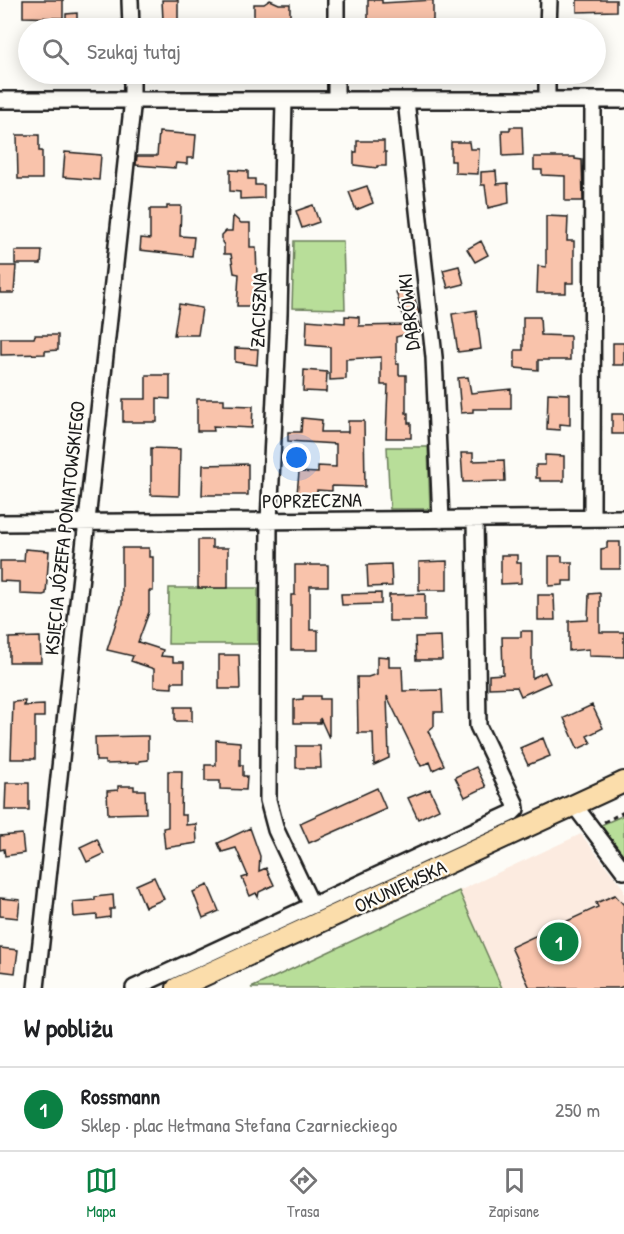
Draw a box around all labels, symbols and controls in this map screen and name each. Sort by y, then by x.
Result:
search box [18,18,606,84]
icon: search [39,35,72,68]
text: Szukaj tutaj [87,36,181,66]
street label: ZACISZNA [243,272,273,348]
street label: DĄBRÓWKI [391,272,425,352]
street label: KSIĘCIA JÓZEFA PONIATOWSKIEGO [37,400,91,656]
your location [282,443,311,472]
street label: POPRZECZNA [262,486,362,514]
street label: OKUNIEWSKA [350,853,451,919]
pin: 1 [540,920,578,964]
text: W pobliżu [24,1010,113,1045]
text: Rossmann [81,1081,160,1111]
text: 1 [40,1096,47,1123]
text: 250 m [555,1096,600,1123]
text: Sklep · plac Hetmana Stefana Czarnieckiego [81,1111,397,1138]
tab: Mapa [85,1164,118,1222]
tab: Trasa [287,1164,320,1222]
tab: Zapisane [489,1164,539,1222]

